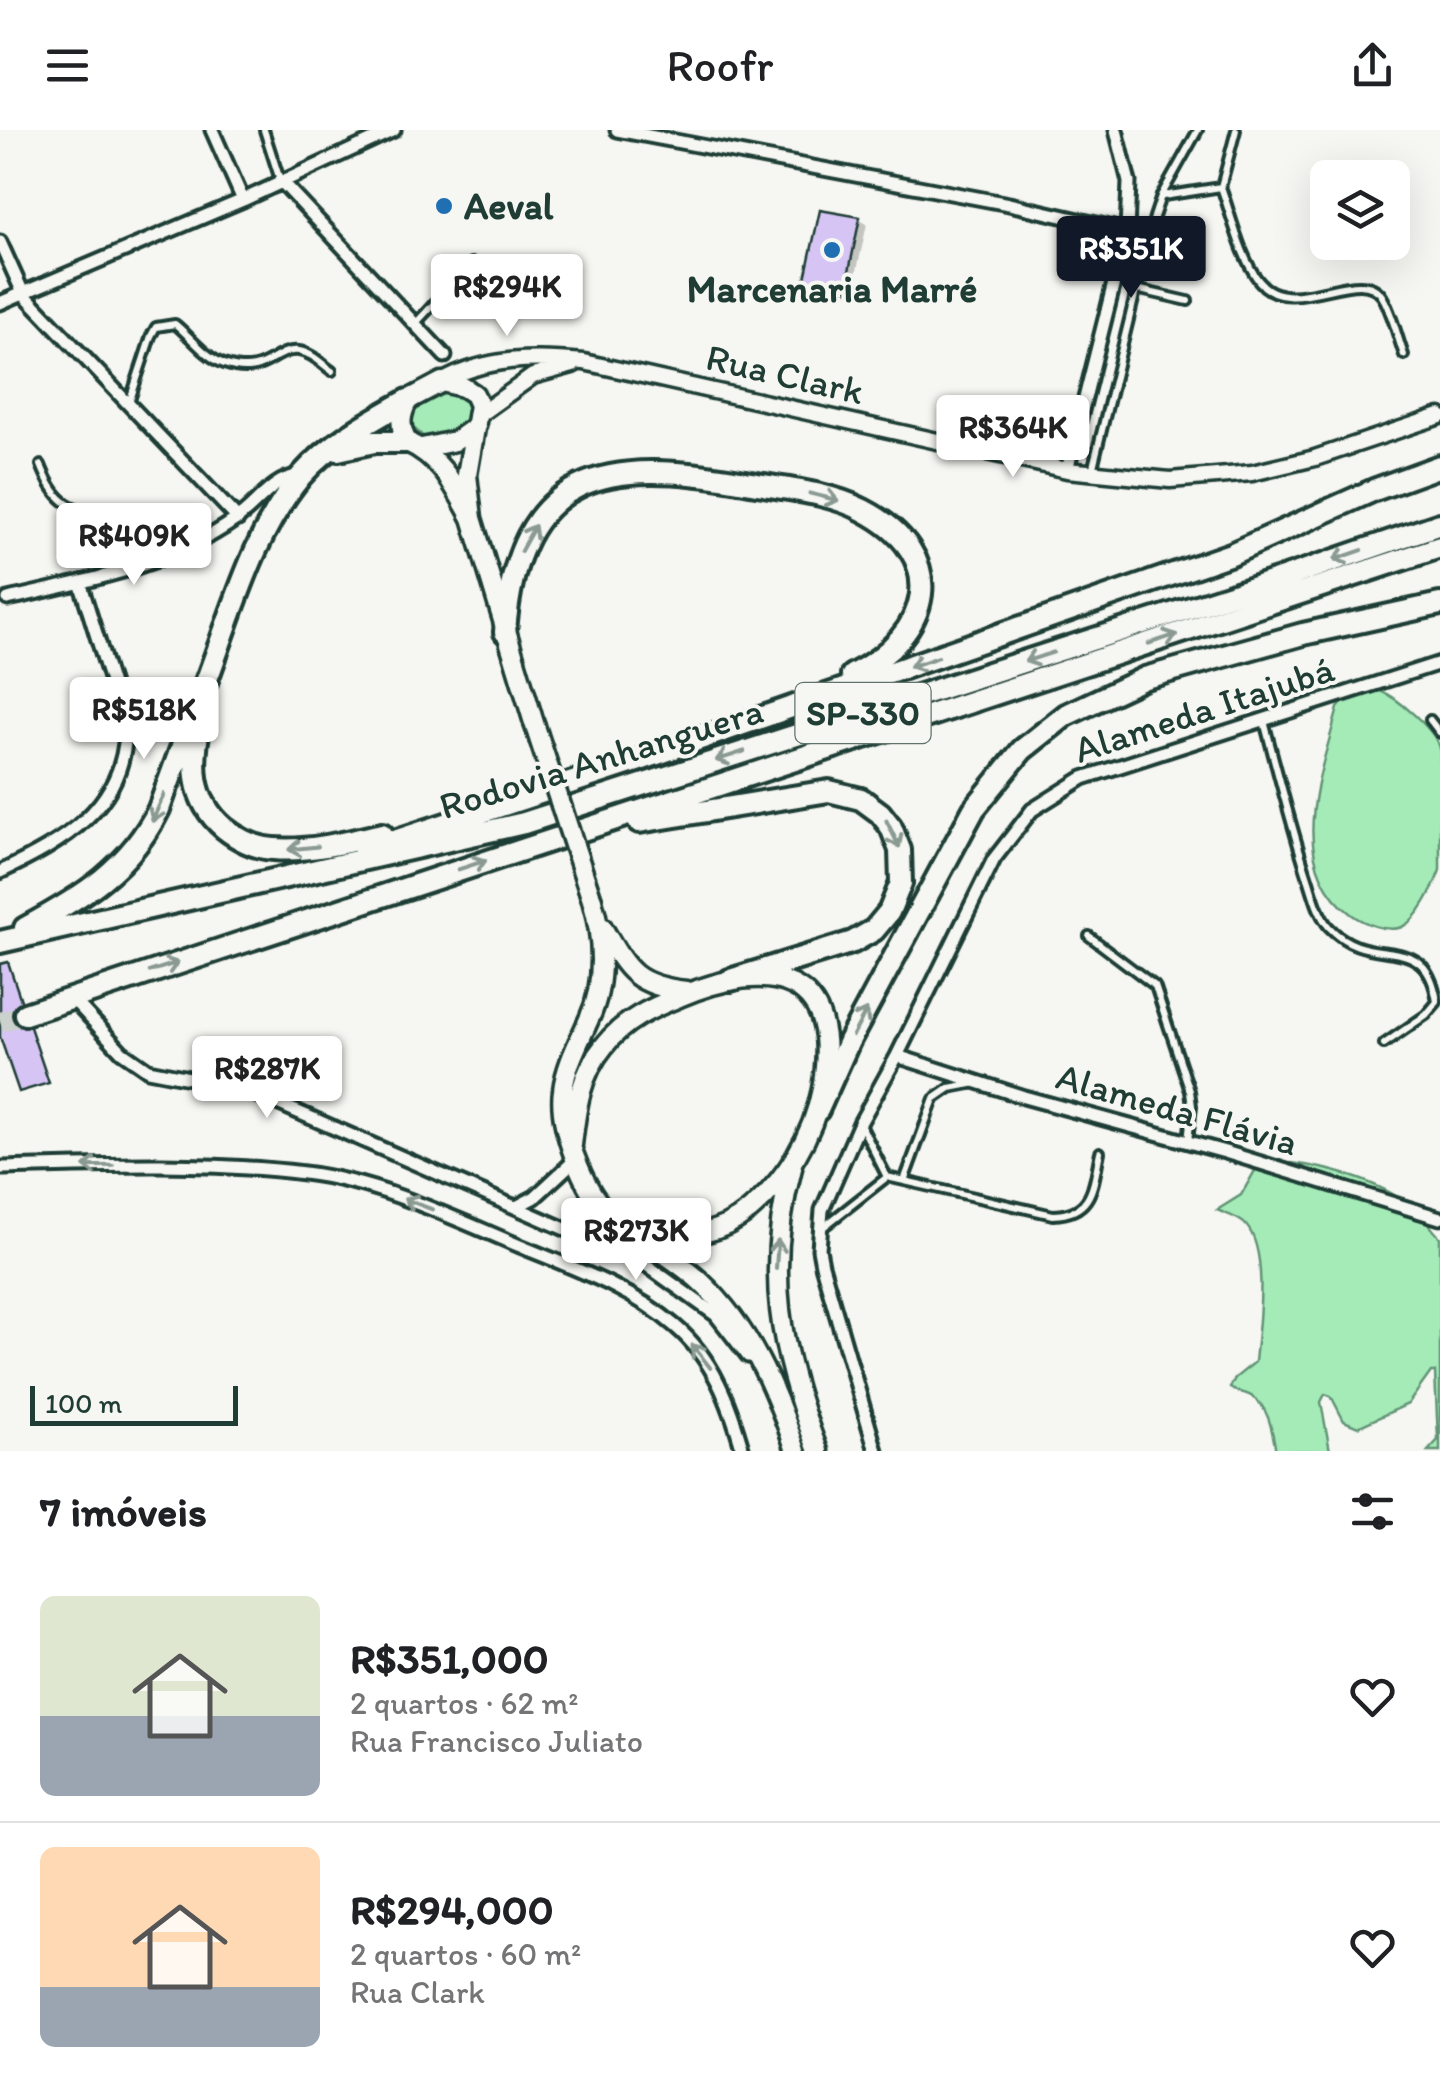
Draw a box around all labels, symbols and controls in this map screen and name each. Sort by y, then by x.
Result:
icon: menu [40,38,95,93]
text: Roofr [667,38,773,92]
icon: share [1345,38,1400,93]
map controls [1310,160,1410,260]
button: layers [1310,160,1410,260]
place label: Aeval [464,183,554,229]
marker: Aeval [433,195,455,217]
pin: R$351K [1050,216,1212,301]
text: R$351K [1079,229,1183,267]
marker: Marcenaria Marré [821,239,843,261]
pin: R$294K [426,254,588,339]
place label: Marcenaria Marré [687,266,977,312]
text: R$294K [453,267,561,305]
street label: Rua Clark [702,334,869,414]
pin: R$364K [932,395,1094,480]
text: R$364K [958,408,1068,446]
one-way arrow [808,489,839,508]
pin: R$409K [53,503,215,588]
text: R$409K [78,516,190,554]
one-way arrow [518,524,538,554]
one-way arrow [1332,548,1364,566]
one-way arrow [1147,628,1178,646]
street label: Alameda Itajubá [1068,645,1340,773]
one-way arrow [1024,649,1055,667]
one-way arrow [908,654,940,672]
pin: R$518K [63,677,225,762]
road number: SP-330 [796,683,930,743]
street label: Rodovia Anhanguera [434,687,768,829]
text: R$518K [92,690,196,728]
one-way arrow [714,748,746,766]
one-way arrow [148,792,166,823]
one-way arrow [884,819,903,849]
one-way arrow [287,839,319,858]
one-way arrow [456,854,488,872]
one-way arrow [148,957,179,975]
one-way arrow [851,1007,870,1037]
pin: R$287K [186,1036,348,1121]
text: R$287K [214,1049,320,1087]
street label: Alameda Flávia [1051,1053,1303,1165]
one-way arrow [82,1156,114,1176]
one-way arrow [403,1194,434,1212]
pin: R$273K [555,1198,717,1283]
text: R$273K [583,1211,689,1249]
one-way arrow [768,1239,787,1271]
one-way arrow [691,1343,712,1370]
scale bar [30,1381,238,1426]
text: 100 m [45,1386,122,1420]
icon: filters [1345,1484,1400,1539]
text: 7 imóveis [40,1486,207,1537]
text: R$351,000 [350,1633,549,1684]
icon: home [120,1636,240,1756]
icon: heart [1345,1669,1400,1724]
text: 2 quartos · 62 m² [350,1684,578,1722]
text: Rua Francisco Juliato [350,1722,643,1760]
text: R$294,000 [350,1884,554,1935]
icon: home [120,1887,240,2007]
icon: heart [1345,1920,1400,1975]
text: 2 quartos · 60 m² [350,1935,581,1973]
text: Rua Clark [350,1973,485,2011]

